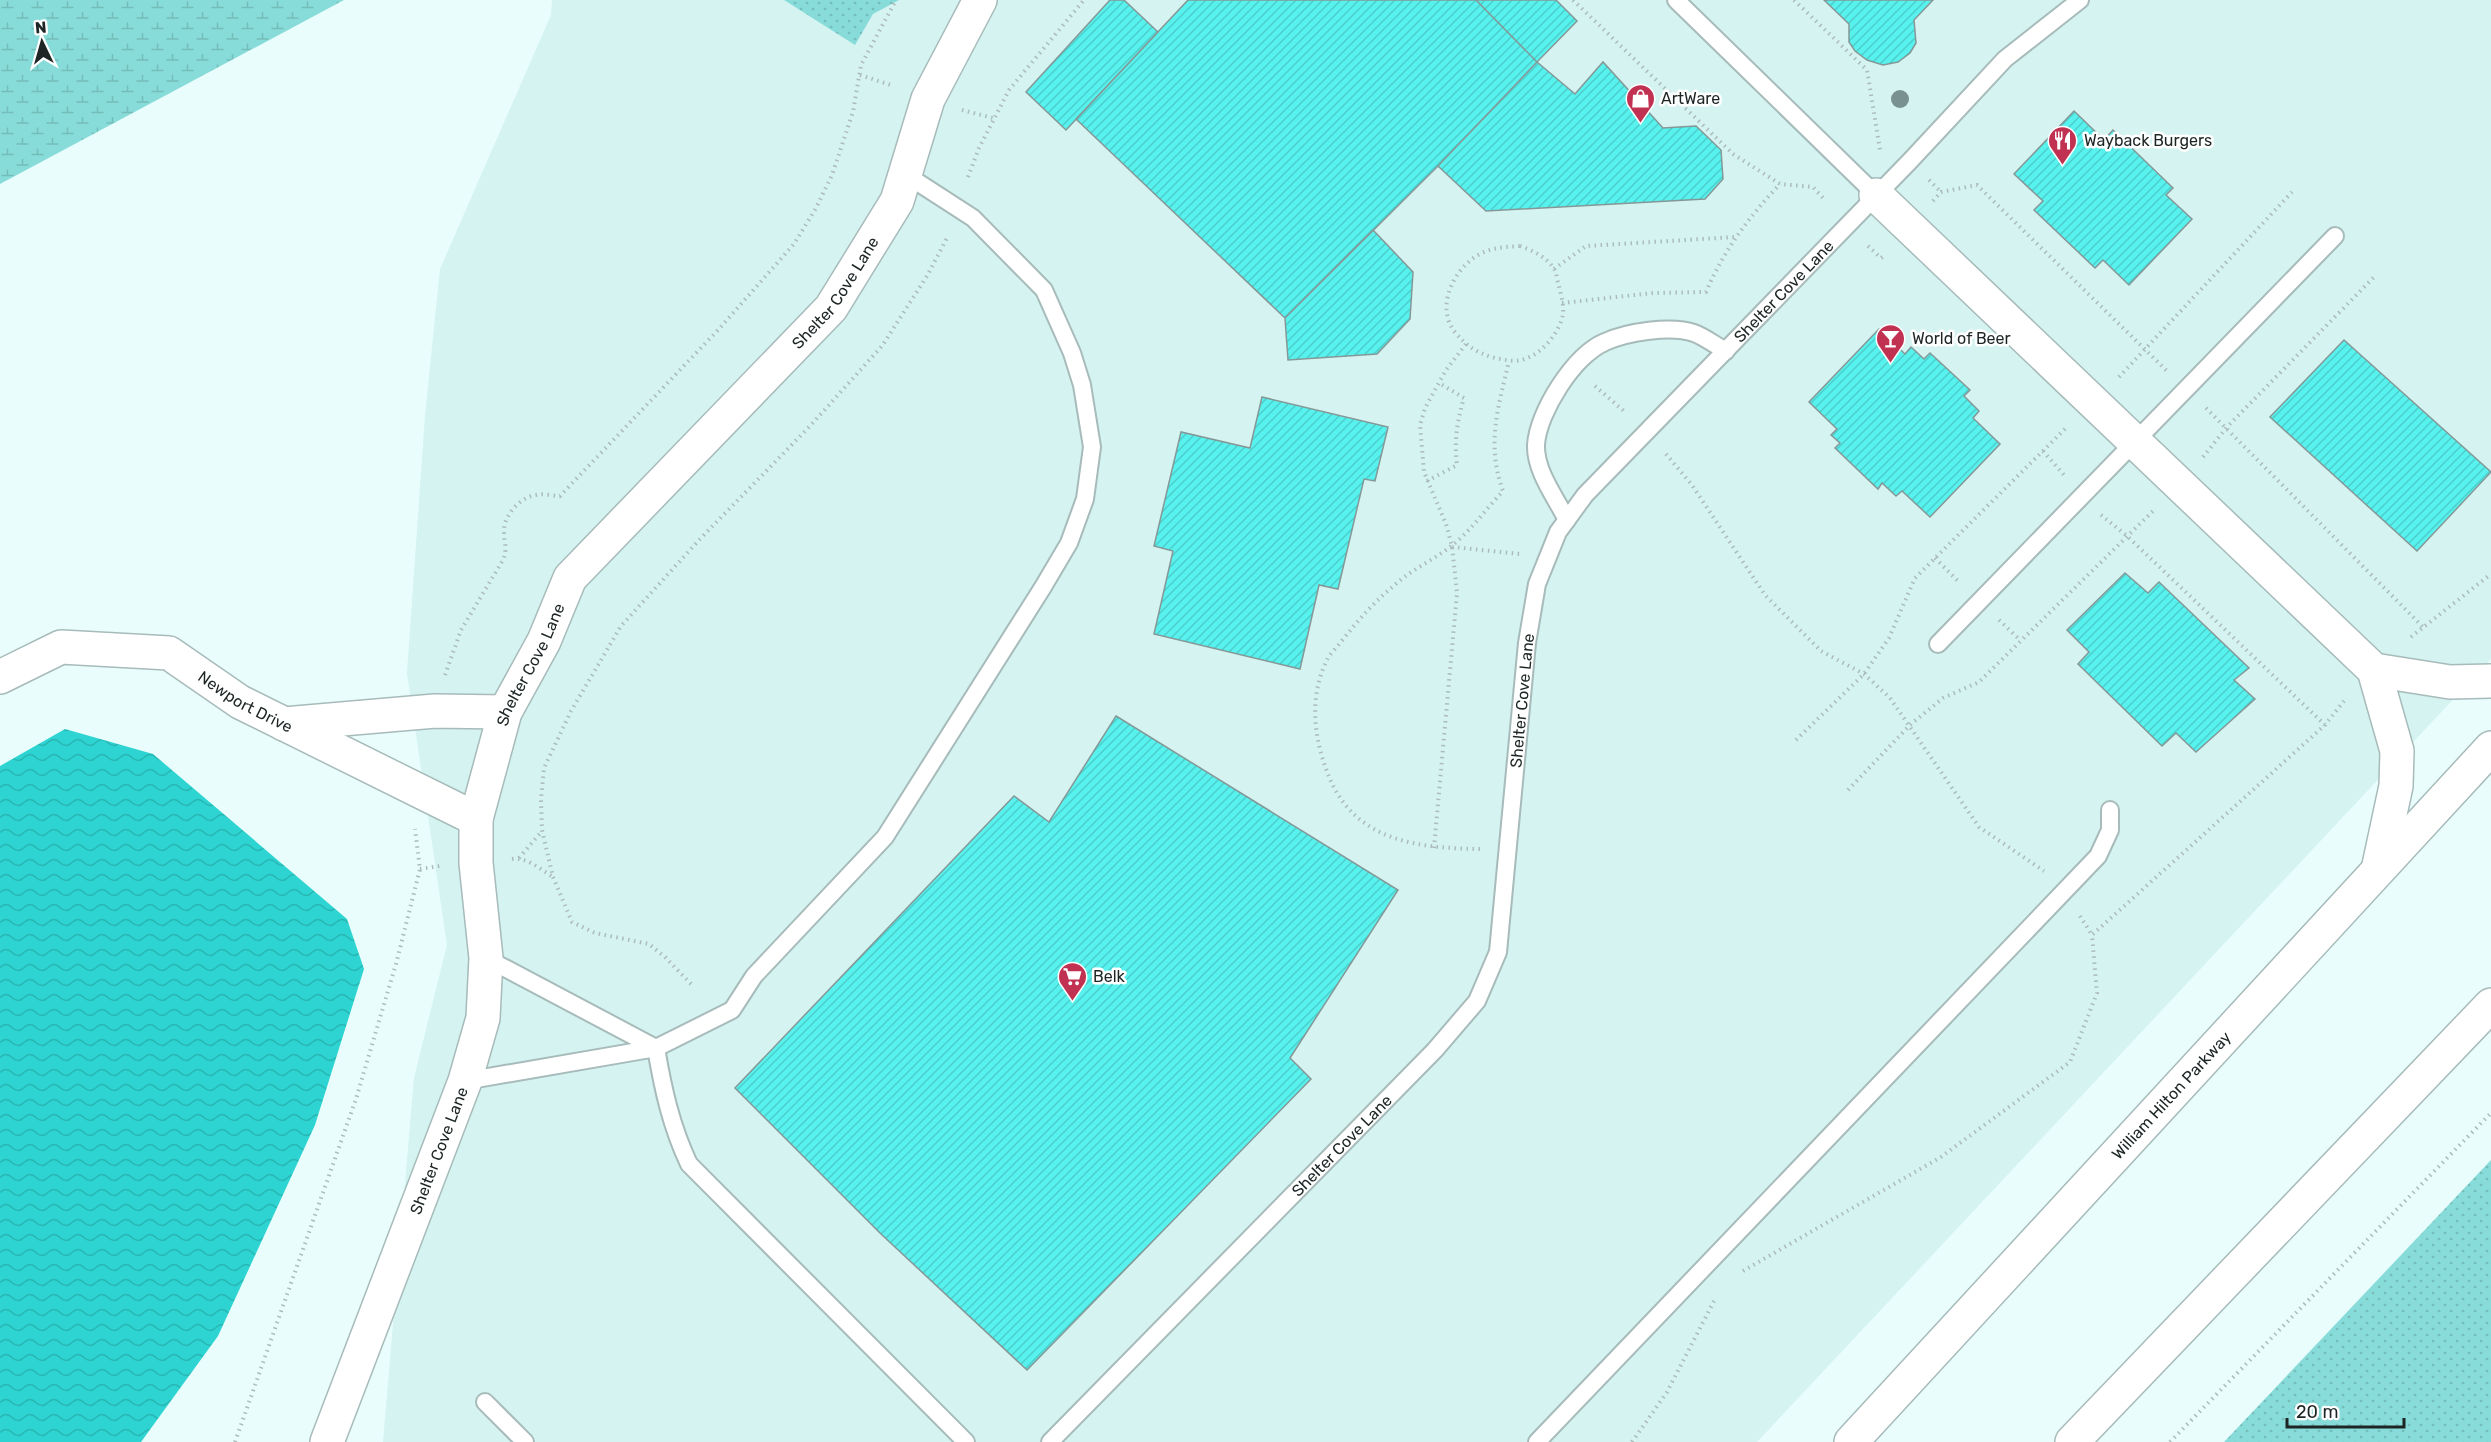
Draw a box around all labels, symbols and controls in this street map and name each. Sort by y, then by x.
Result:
north arrow [12,12,72,72]
text: N [34,18,47,38]
shop icon: ArtWare [1624,82,1656,124]
place label: ArtWare [1661,89,1720,108]
restaurant icon: Wayback Burgers [2047,124,2079,166]
place label: Wayback Burgers [2084,131,2212,150]
street label: Shelter Cove Lane [788,233,883,353]
street label: Shelter Cove Lane [1730,236,1838,346]
bar icon: World of Beer [1875,322,1907,364]
place label: World of Beer [1912,329,2011,348]
street label: Shelter Cove Lane [493,601,569,728]
street label: Shelter Cove Lane [1506,632,1539,769]
street label: Newport Drive [194,667,296,737]
supermarket icon: Belk [1056,960,1088,1002]
place label: Belk [1093,967,1126,986]
street label: William Hilton Parkway [2108,1027,2235,1163]
street label: Shelter Cove Lane [406,1084,472,1217]
street label: Shelter Cove Lane [1288,1091,1396,1200]
scale bar [2287,1391,2404,1429]
text: 20 m [2296,1401,2338,1423]

